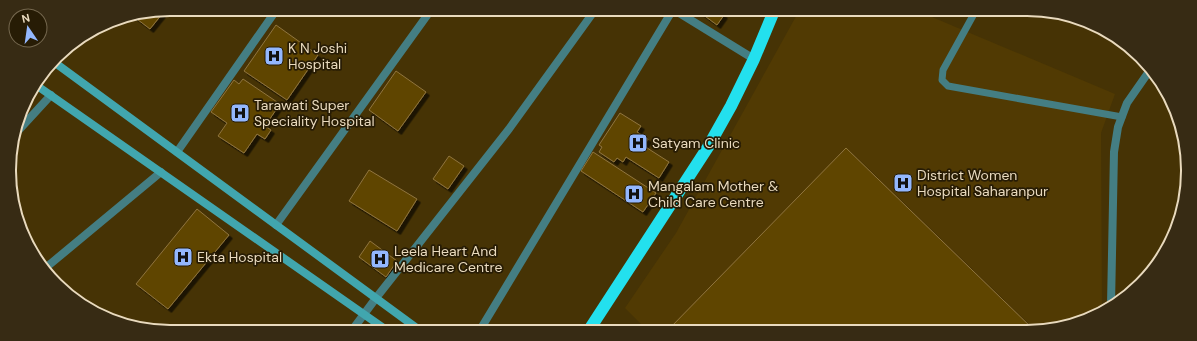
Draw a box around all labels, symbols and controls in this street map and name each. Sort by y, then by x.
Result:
north arrow [8,8,48,48]
text: N [20,11,31,26]
place label: K N Joshi Hospital [288,39,347,73]
hospital icon: K N Joshi Hospital [263,45,285,67]
place label: Tarawati Super Speciality Hospital [254,96,375,130]
hospital icon: Tarawati Super Speciality Hospital [229,102,251,124]
hospital icon: Satyam Clinic [627,132,649,154]
place label: Satyam Clinic [652,134,740,152]
place label: District Women Hospital Saharanpur [917,166,1048,200]
hospital icon: District Women Hospital Saharanpur [892,172,914,194]
place label: Mangalam Mother & Child Care Centre [648,177,778,211]
hospital icon: Mangalam Mother & Child Care Centre [623,183,645,205]
place label: Leela Heart And Medicare Centre [394,242,503,276]
hospital icon: Ekta Hospital [172,246,194,268]
place label: Ekta Hospital [197,248,282,266]
hospital icon: Leela Heart And Medicare Centre [369,248,391,270]

